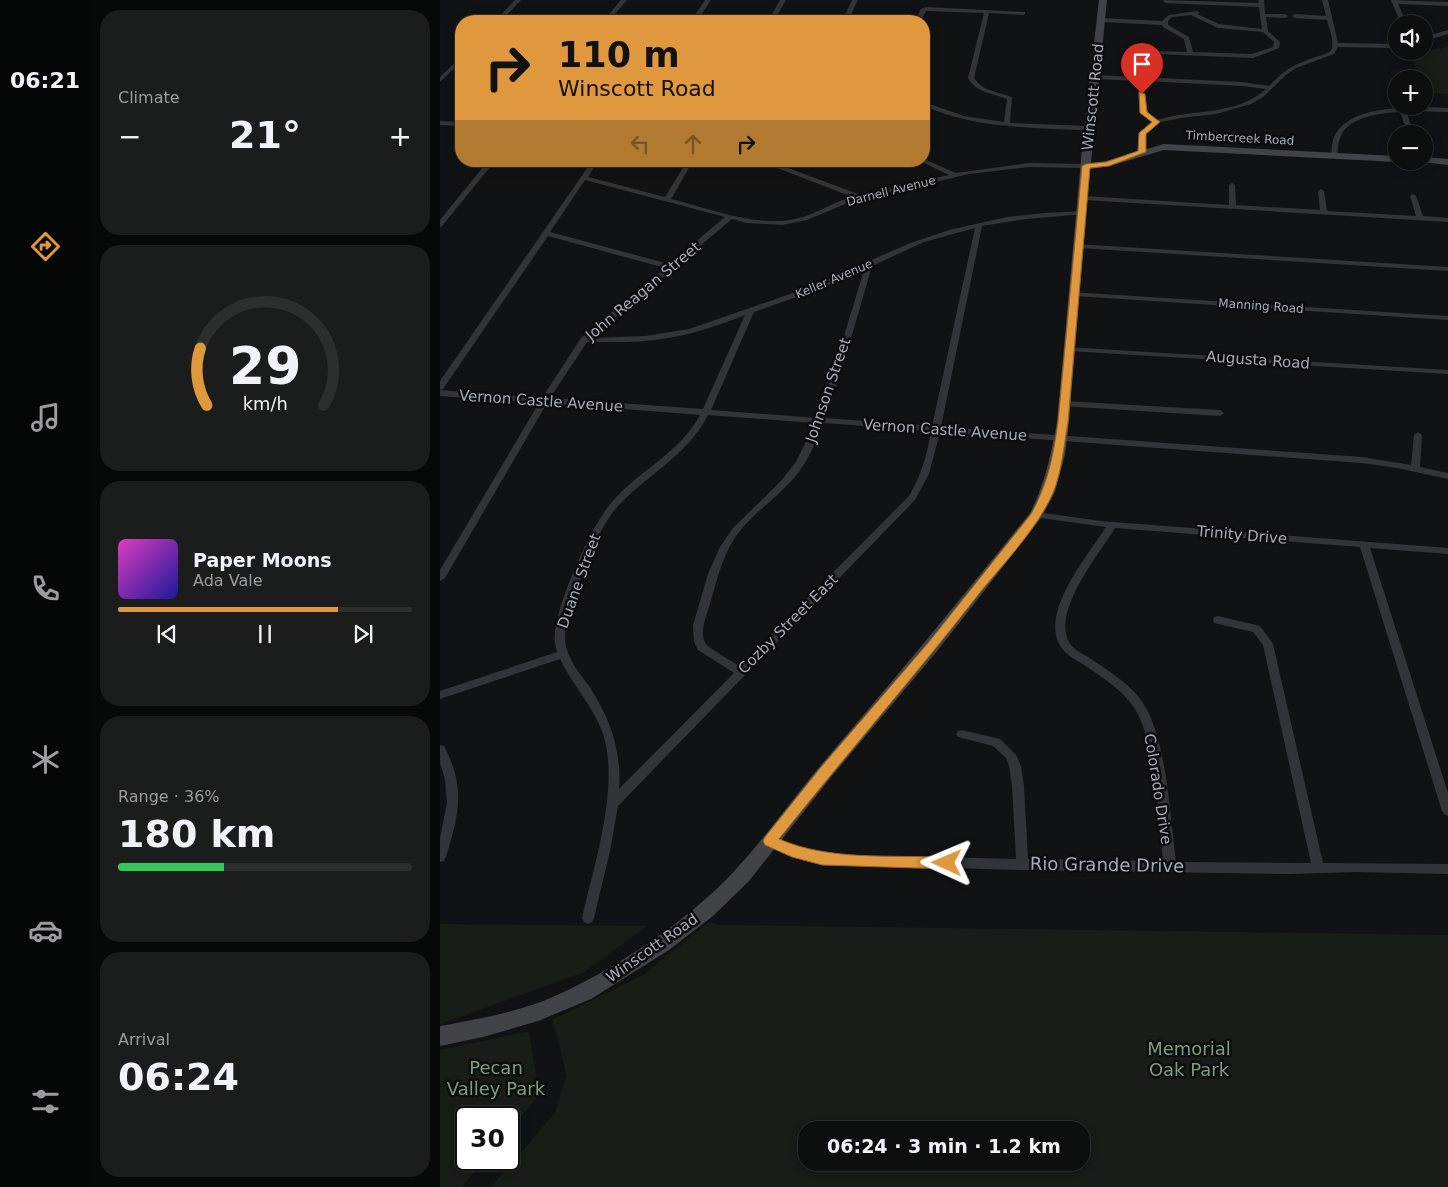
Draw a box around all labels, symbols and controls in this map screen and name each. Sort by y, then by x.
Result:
map controls [1388,15,1433,170]
button: sound [1388,15,1433,60]
icon: right [475,35,540,100]
text: 110 m [558,35,680,75]
street label: Winscott Road [1078,43,1108,151]
pin [1121,43,1163,94]
icon: arrive [1128,50,1156,78]
text: 06:21 [10,68,80,93]
button: + [1388,70,1433,115]
text: Winscott Road [558,76,716,101]
text: Climate [118,88,180,107]
text: 21° [229,113,301,157]
text: − [118,120,141,153]
text: + [389,120,412,153]
button: − [1388,125,1433,170]
street label: Timbercreek Road [1184,128,1295,148]
icon: left [626,130,654,158]
icon: ahead [679,130,707,158]
icon: right [732,130,760,158]
street label: Darnell Avenue [845,173,937,209]
icon: directions [28,229,63,264]
street label: John Reagan Street [581,238,704,345]
street label: Keller Avenue [794,257,874,301]
street label: Manning Road [1218,296,1304,316]
street label: Johnson Street [801,335,854,446]
text: 29 [229,336,301,396]
street label: Augusta Road [1205,347,1311,373]
street label: Vernon Castle Avenue [458,386,624,416]
text: km/h [242,393,288,414]
icon: music [28,400,63,435]
street label: Vernon Castle Avenue [862,415,1028,445]
street label: Trinity Drive [1195,522,1288,548]
street label: Duane Street [554,531,604,631]
text: Paper Moons [193,549,332,571]
street label: Cozby Street East [734,570,842,678]
icon: phone [28,571,63,606]
text: Ada Vale [193,571,263,590]
icon: previous [153,620,181,648]
icon: pause [251,620,279,648]
icon: next [349,620,377,648]
street label: Colorado Drive [1140,732,1176,846]
icon: climate [28,742,63,777]
text: Range · 36% [118,787,220,806]
text: 180 km [118,812,275,856]
position arrow [920,836,972,888]
street label: Rio Grande Drive [1030,853,1184,876]
street label: Winscott Road [603,910,701,986]
icon: car [28,913,63,948]
text: Arrival [118,1030,170,1049]
park label: Memorial Oak Park [1147,1038,1231,1080]
text: 06:24 [118,1055,239,1099]
park label: Pecan Valley Park [447,1057,546,1099]
icon: filters [28,1084,63,1119]
speed limit sign: 30 [455,1106,520,1171]
text: 06:24 · 3 min · 1.2 km [827,1135,1061,1157]

